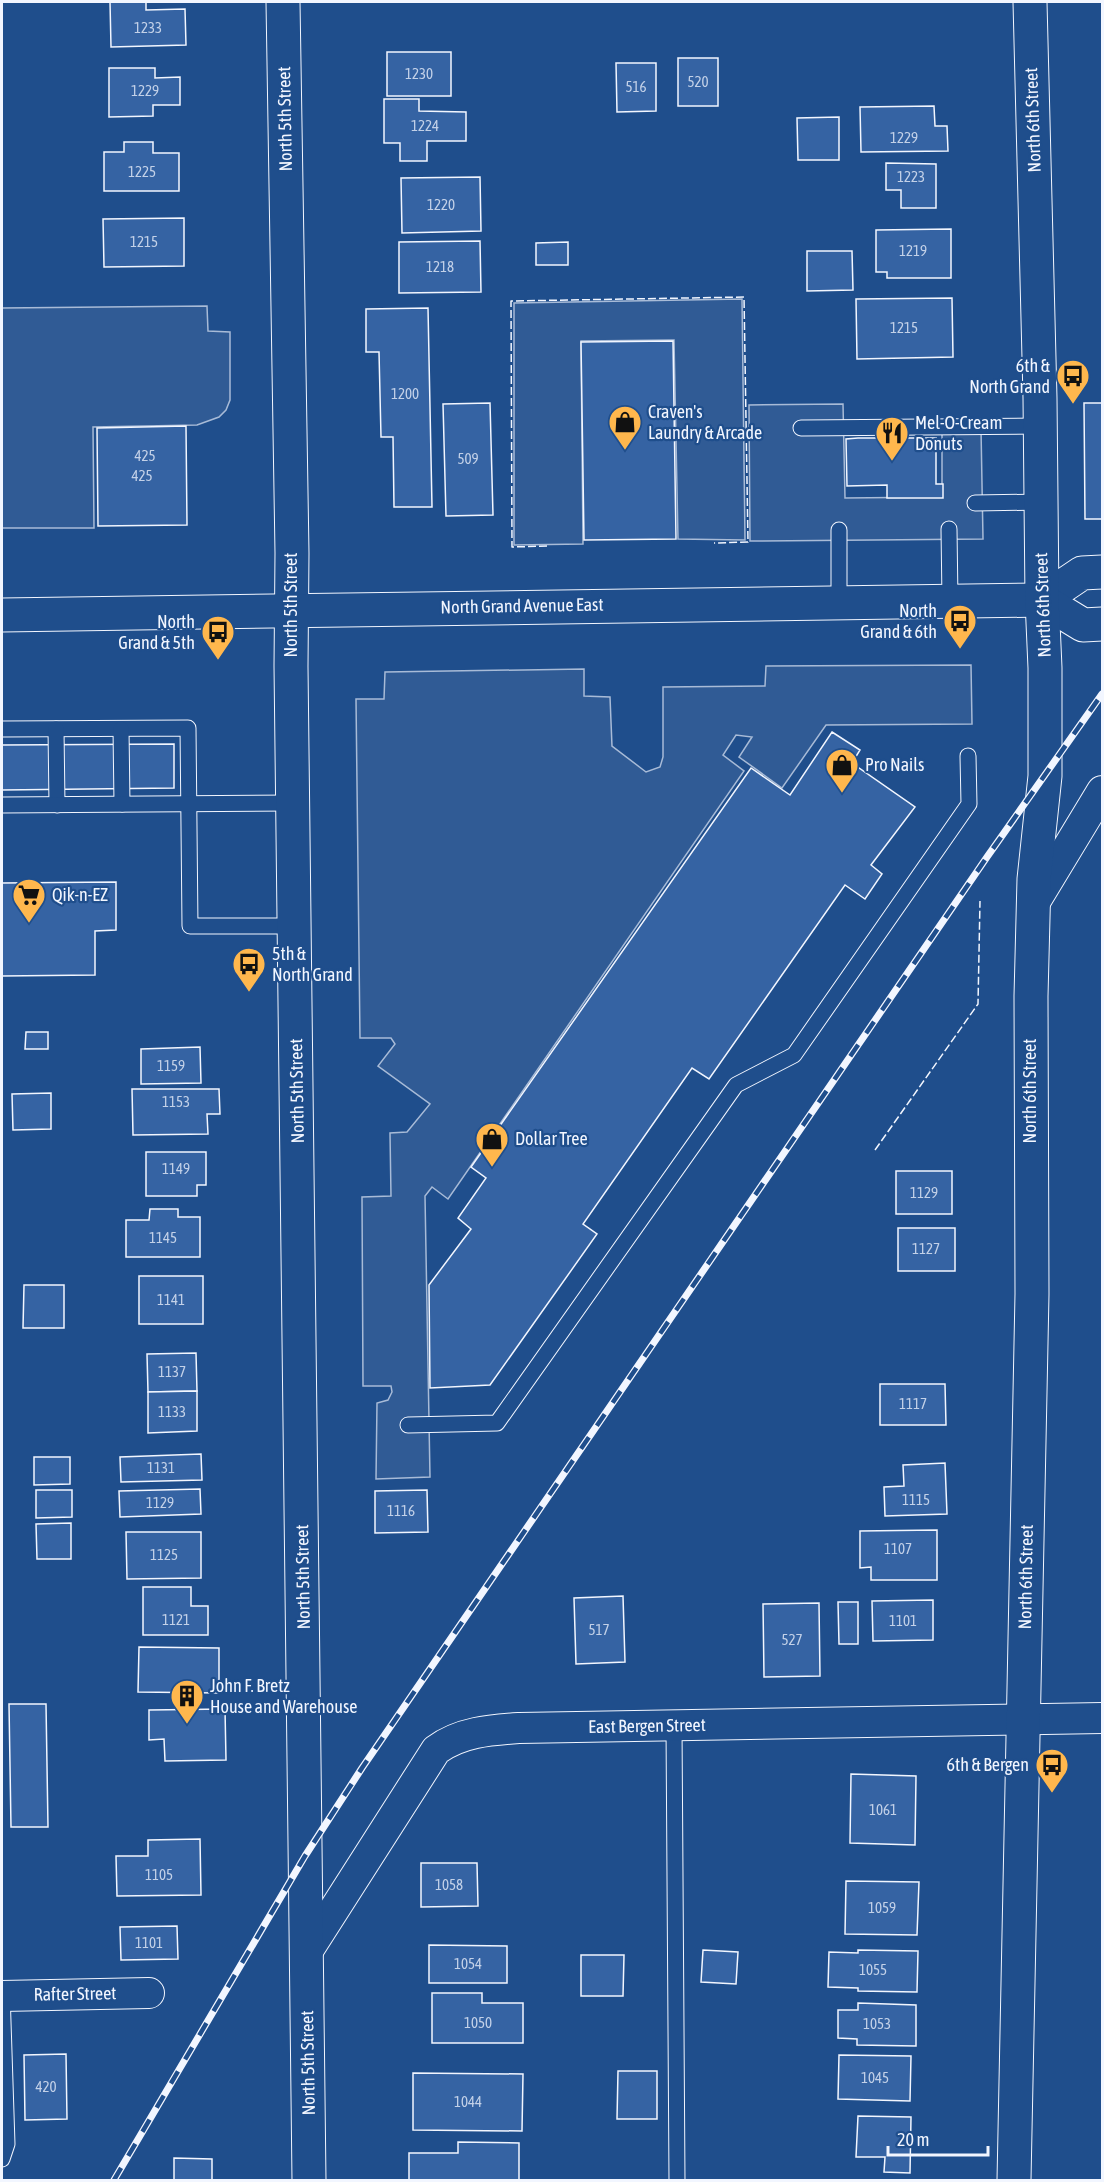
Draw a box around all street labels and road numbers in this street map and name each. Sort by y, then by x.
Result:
street label: North 5th Street [273,66,296,172]
street label: North 6th Street [1020,67,1045,173]
street label: North 6th Street [1030,552,1055,658]
street label: North 5th Street [280,553,301,657]
street label: North Grand Avenue East [440,594,604,617]
street label: North 5th Street [285,1038,308,1144]
street label: North 6th Street [1019,1039,1040,1143]
street label: North 5th Street [291,1524,314,1630]
street label: North 6th Street [1014,1524,1037,1630]
street label: East Bergen Street [588,1714,706,1737]
street label: Rafter Street [33,1982,117,2005]
street label: North 5th Street [296,2010,319,2116]

